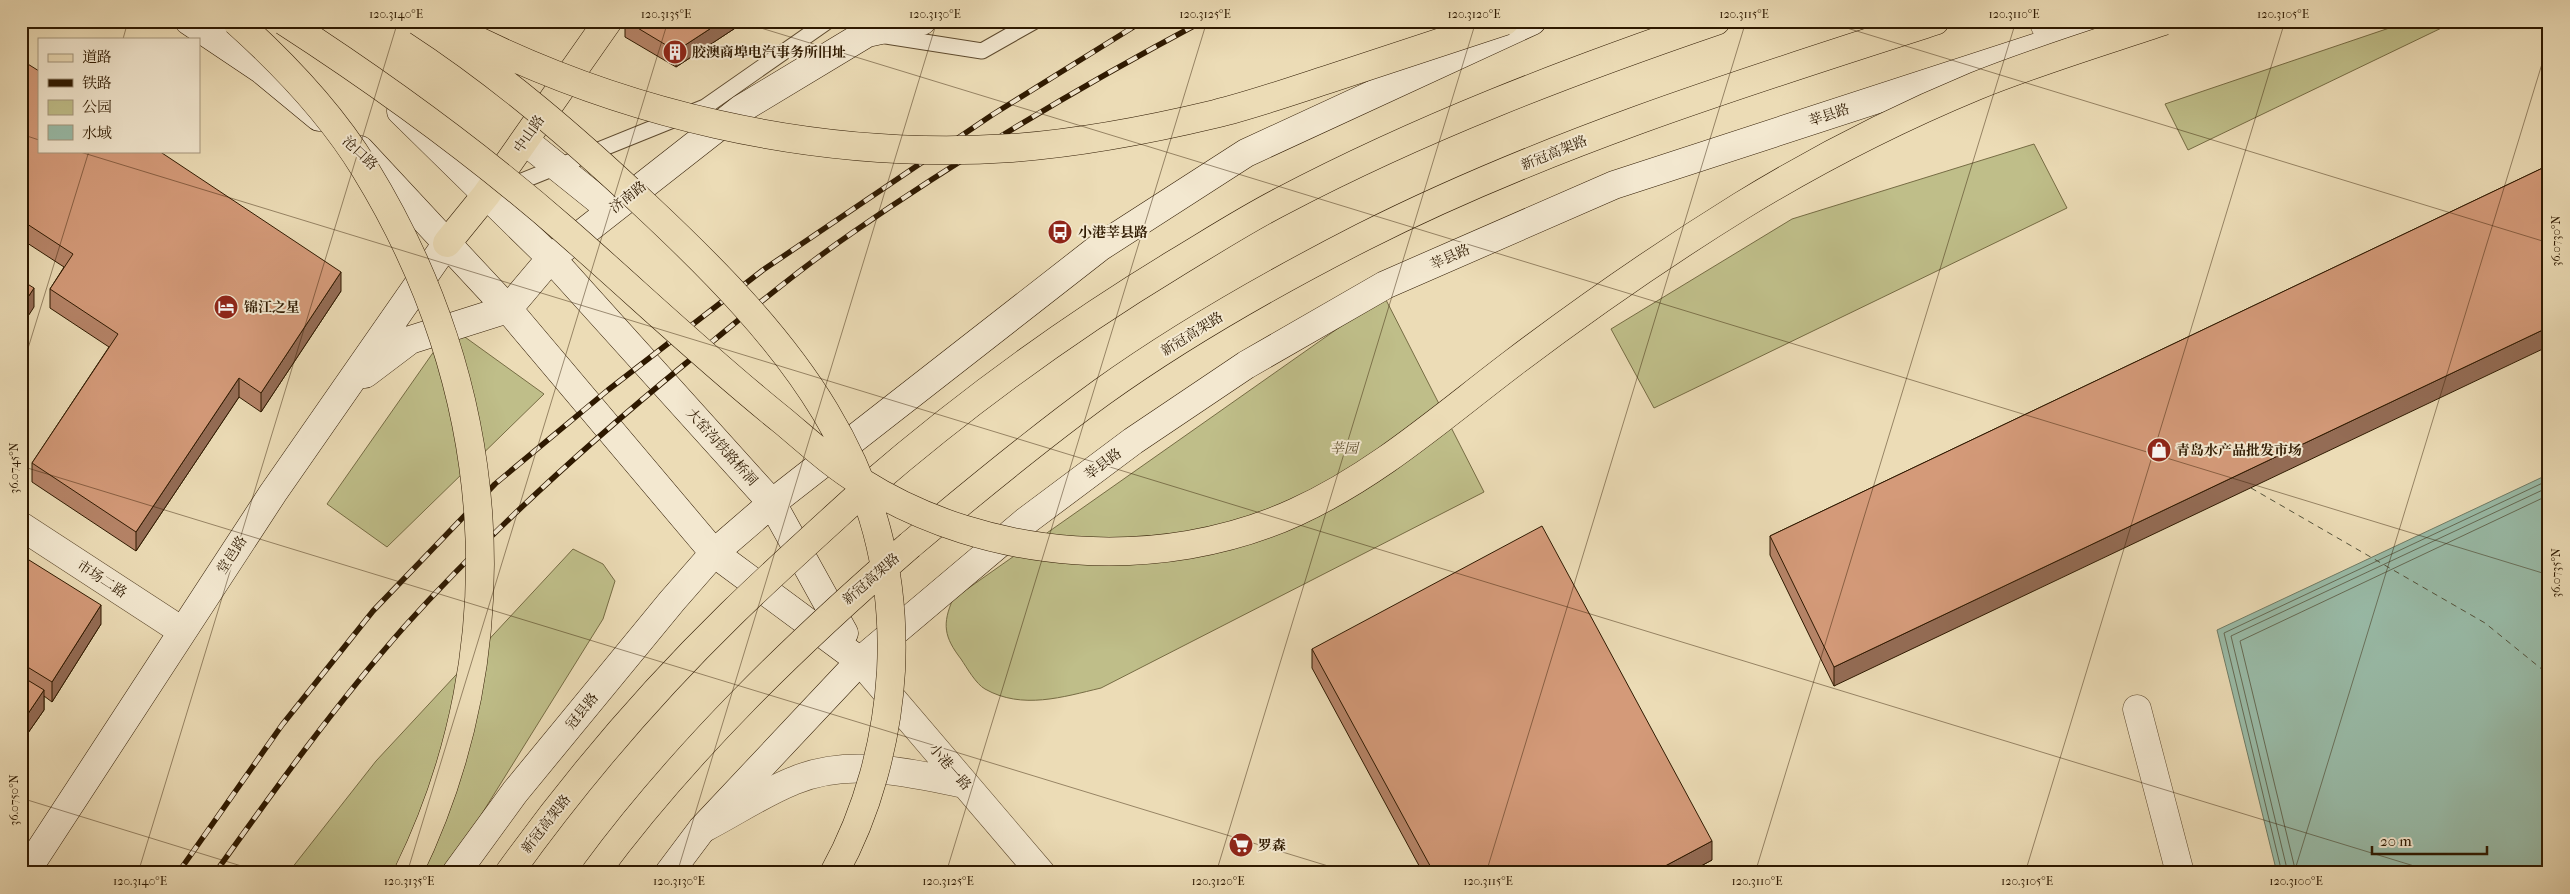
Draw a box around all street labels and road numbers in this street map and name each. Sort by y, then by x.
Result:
street label: 莘县路 [1806,100,1852,130]
street label: 中山路 [510,112,548,156]
street label: 沧口路 [339,132,381,174]
street label: 新冠高架路 [1518,132,1590,174]
street label: 济南路 [606,177,650,217]
street label: 莘县路 [1427,241,1473,273]
street label: 新冠高架路 [1158,308,1226,360]
street label: 大窑沟铁路桥洞 [683,405,761,489]
street label: 莘县路 [1081,445,1125,483]
street label: 堂邑路 [213,533,251,577]
street label: 新冠高架路 [839,550,903,608]
street label: 市场二路 [74,557,130,601]
street label: 冠县路 [562,689,602,733]
street label: 小港一路 [925,740,975,794]
street label: 新冠高架路 [518,791,574,857]

